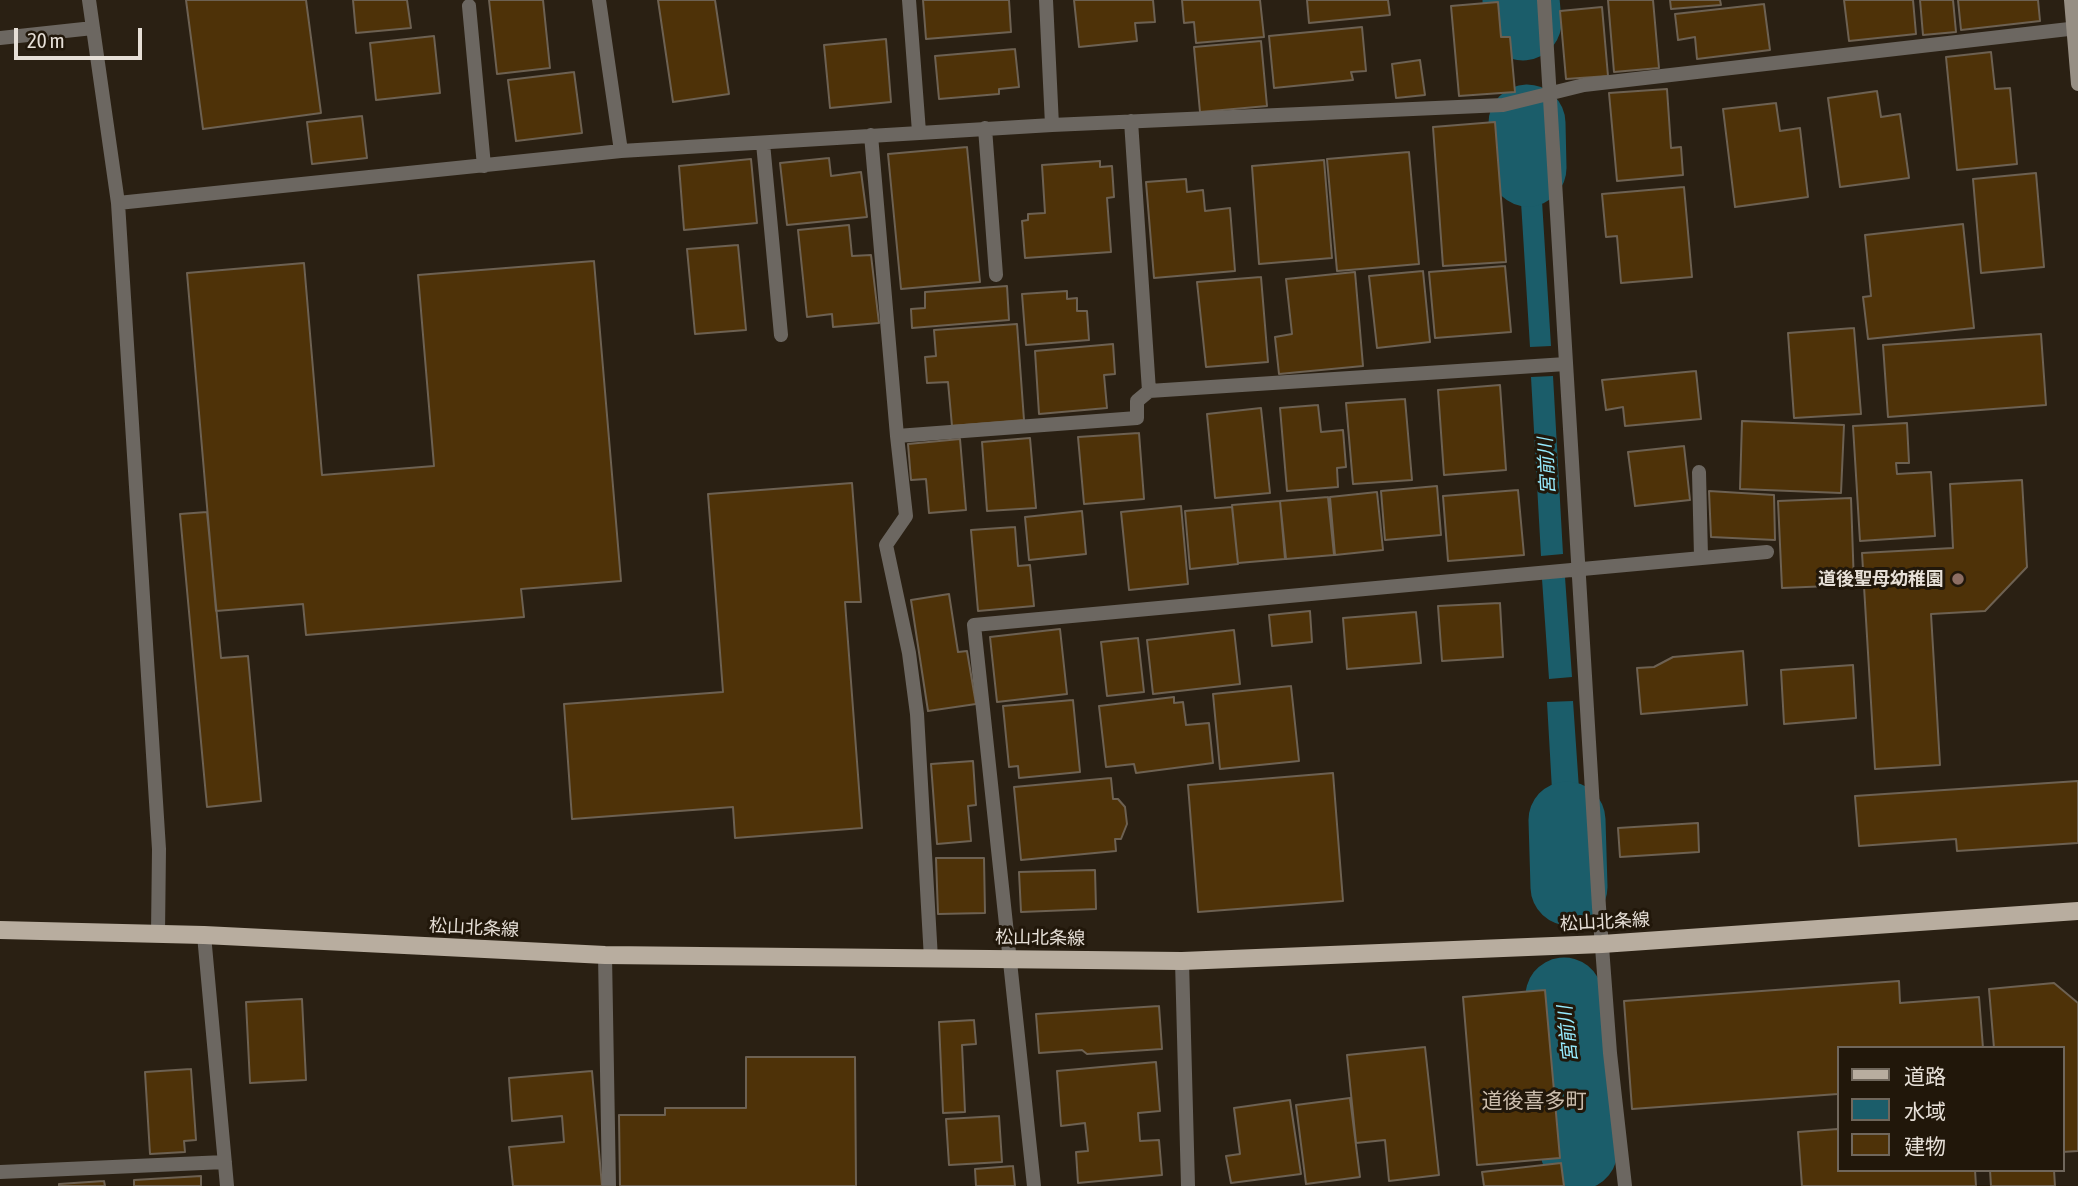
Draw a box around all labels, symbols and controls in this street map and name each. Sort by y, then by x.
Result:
scale bar [18,14,145,58]
text: 20 m [27,28,65,52]
water label: 宮前川 [1534,437,1560,495]
place label: 道後聖母幼稚園 [1818,568,1944,590]
marker: 道後聖母幼稚園 [1950,571,1966,587]
street label: 松山北条線 [1559,909,1651,935]
street label: 松山北条線 [428,915,520,941]
street label: 松山北条線 [995,926,1085,950]
water label: 宮前川 [1554,1004,1582,1064]
legend [1836,1046,2064,1172]
text: 道路 [1904,1064,1946,1088]
district label: 道後喜多町 [1482,1088,1586,1114]
text: 水域 [1904,1099,1946,1123]
text: 建物 [1904,1134,1946,1158]

